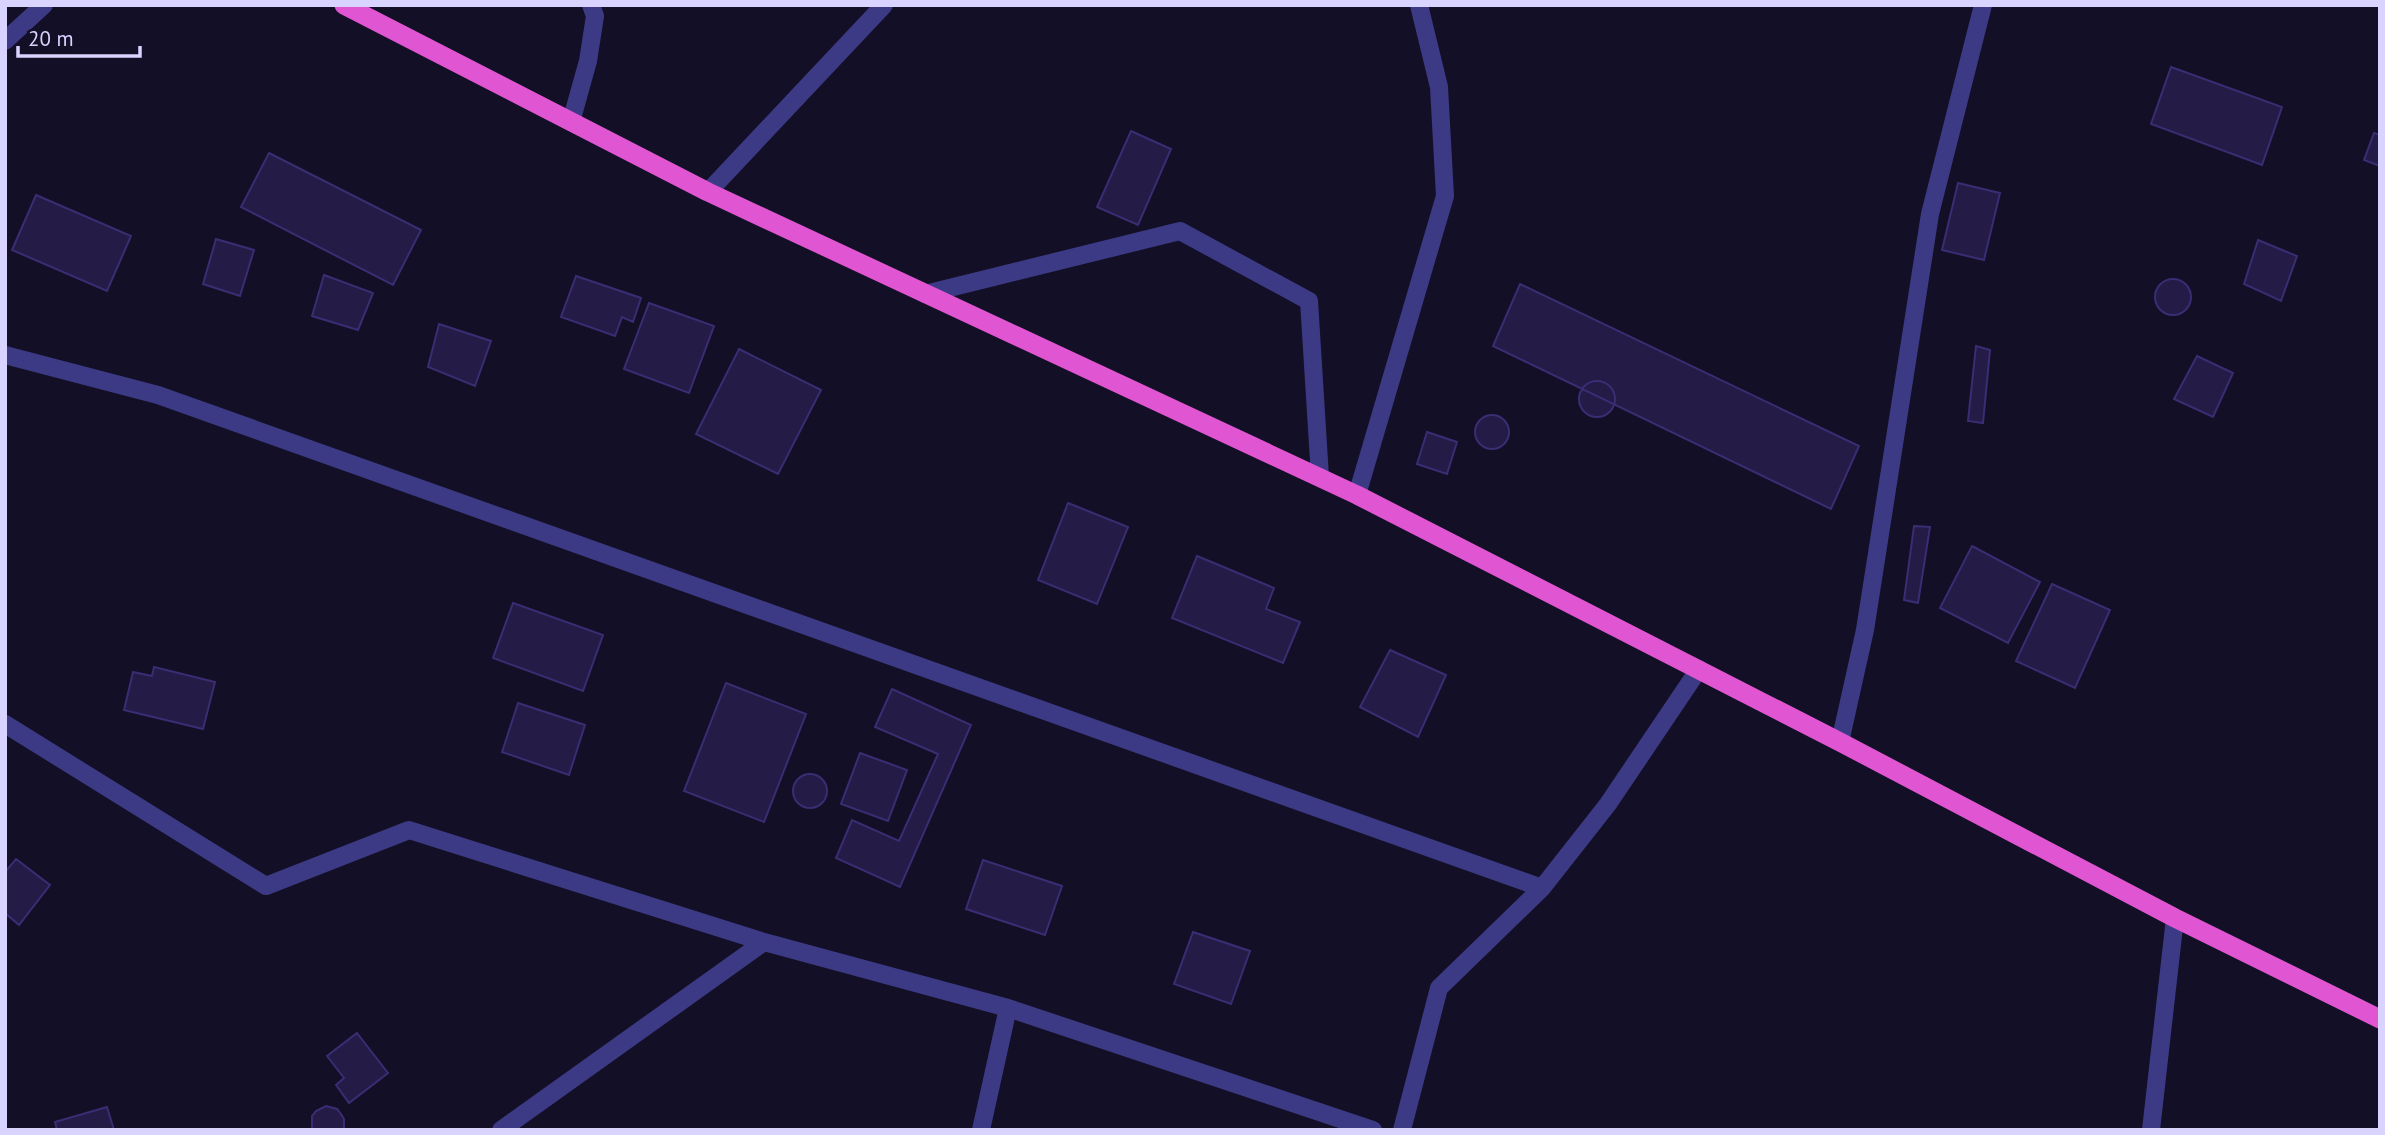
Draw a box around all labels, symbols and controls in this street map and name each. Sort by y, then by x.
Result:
scale bar [18,14,140,58]
text: 20 m [28,25,74,52]

